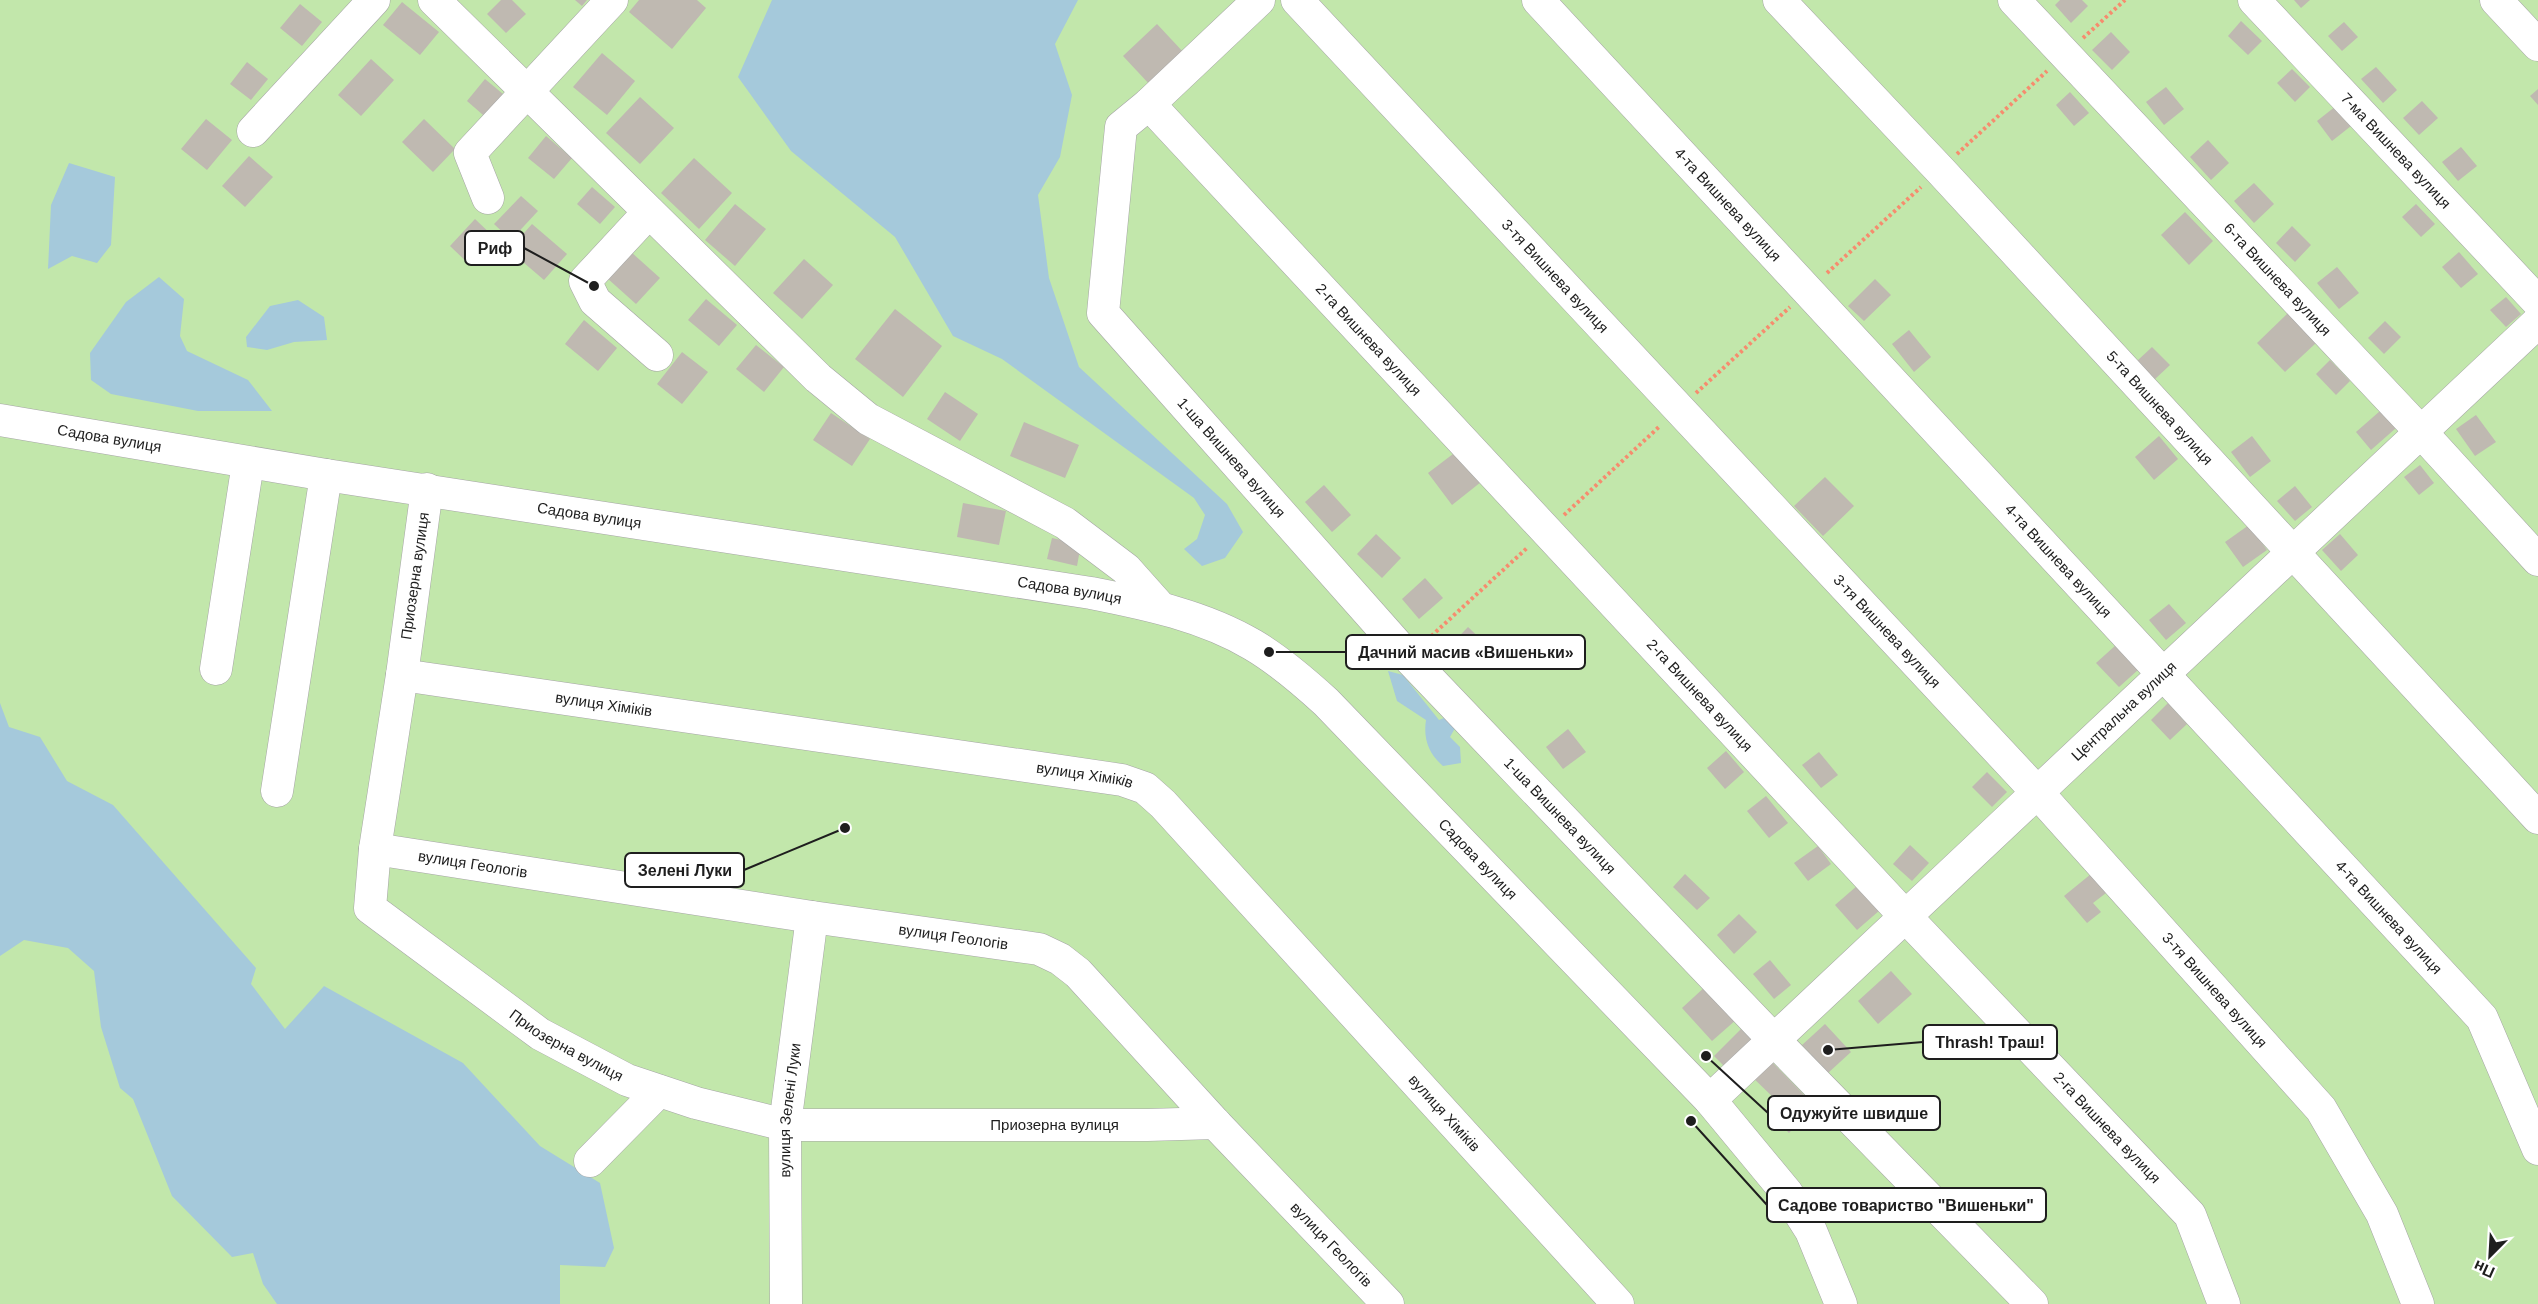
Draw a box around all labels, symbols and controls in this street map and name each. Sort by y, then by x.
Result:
street label: 7-ма Вишнева вулиця [2338,89,2455,212]
street label: 4-та Вишнева вулиця [1671,144,1785,265]
street label: 3-тя Вишнева вулиця [1498,216,1612,336]
street label: 6-та Вишнева вулиця [2221,219,2335,339]
callout: Риф [465,231,524,265]
text: Риф [478,240,512,257]
street label: 2-га Вишнева вулиця [1312,280,1425,399]
street label: 5-та Вишнева вулиця [2103,347,2217,468]
street label: 1-ша Вишнева вулиця [1174,394,1289,521]
street label: Садова вулиця [56,421,163,455]
street label: Садова вулиця [536,499,643,532]
street label: 4-та Вишнева вулиця [2002,500,2115,621]
street label: Приозерна вулиця [397,511,432,641]
street label: 3-тя Вишнева вулиця [1830,571,1944,691]
street label: Садова вулиця [1016,573,1123,607]
callout: Дачний масив «Вишеньки» [1346,635,1585,669]
street label: 2-га Вишнева вулиця [1644,635,1756,755]
text: Дачний масив «Вишеньки» [1358,644,1574,661]
street label: Центральна вулиця [2068,657,2179,764]
street label: вулиця Хіміків [554,688,654,719]
street label: 1-ша Вишнева вулиця [1501,754,1620,877]
street label: вулиця Хіміків [1035,759,1136,791]
street label: Садова вулиця [1435,815,1521,903]
street label: вулиця Геологів [417,847,529,881]
callout: Зелені Луки [625,853,744,887]
street label: 4-та Вишнева вулиця [2332,857,2446,977]
text: Зелені Луки [638,862,732,879]
street label: вулиця Геологів [898,920,1009,953]
street label: 3-тя Вишнева вулиця [2159,929,2271,1051]
street label: Приозерна вулиця [506,1005,626,1084]
callout: Thrash! Траш! [1923,1025,2057,1059]
text: Thrash! Траш! [1935,1034,2045,1051]
street label: вулиця Зелені Луки [776,1042,804,1178]
street label: 2-га Вишнева вулиця [2050,1068,2164,1187]
street label: вулиця Хіміків [1405,1071,1484,1155]
callout: Одужуйте швидше [1768,1096,1940,1130]
text: Одужуйте швидше [1780,1105,1928,1122]
street label: Приозерна вулиця [990,1116,1119,1133]
callout: Садове товариство "Вишеньки" [1767,1188,2046,1222]
text: Садове товариство "Вишеньки" [1778,1197,2034,1214]
street label: вулиця Геологів [1287,1199,1376,1290]
north arrow [2460,1226,2520,1286]
text: Пн [2471,1257,2497,1281]

